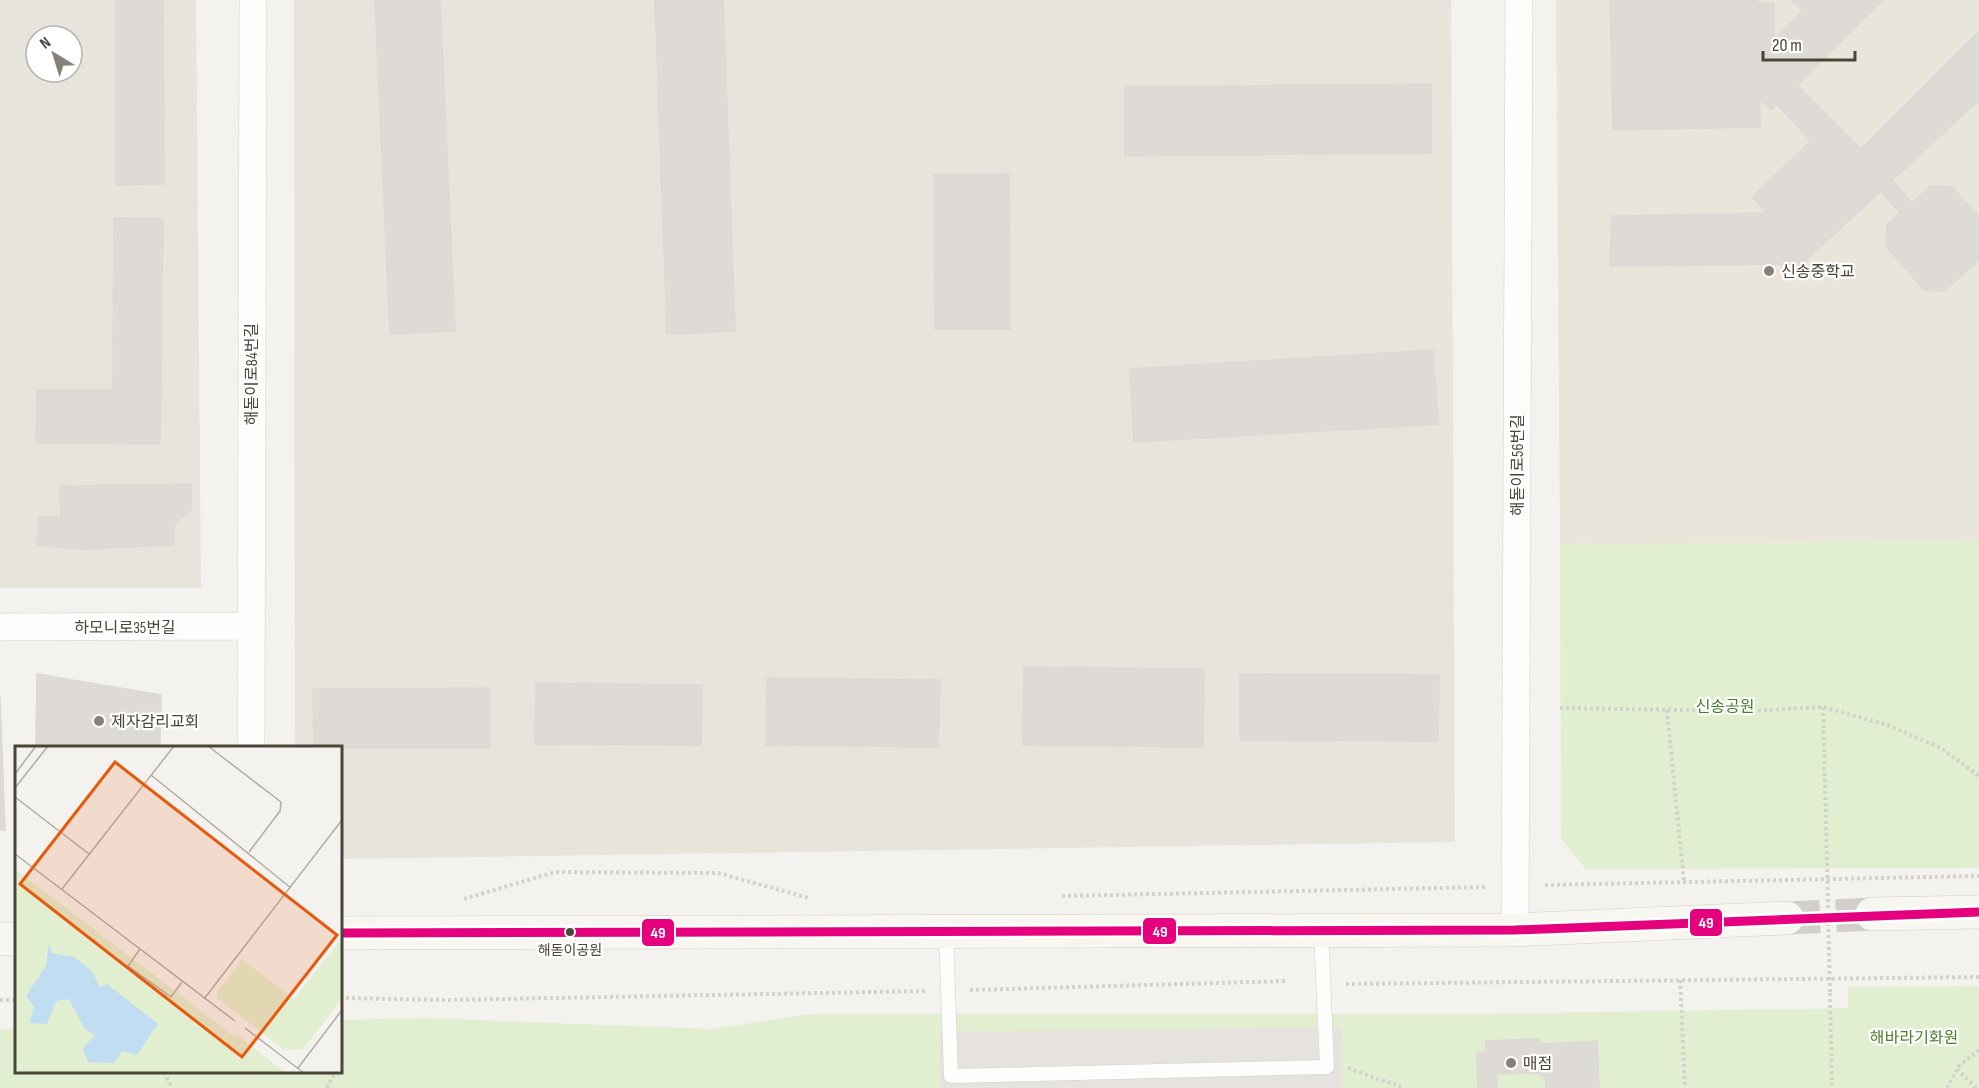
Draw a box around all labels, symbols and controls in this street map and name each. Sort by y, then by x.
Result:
north arrow [24,24,84,84]
scale bar [1763,24,1854,62]
text: N [36,33,55,53]
text: 20 m [1772,35,1802,56]
place label: 신송중학교 [1781,263,1855,282]
marker: 신송중학교 [1762,264,1776,278]
street label: 해돋이로84번길 [243,323,262,425]
street label: 해돋이로56번길 [1509,414,1528,516]
street label: 하모니로35번길 [74,619,176,638]
park label: 신송공원 [1696,698,1754,717]
place label: 제자감리교회 [111,713,199,732]
marker: 제자감리교회 [92,714,106,728]
inset map [15,746,342,1073]
line badge: 49 [1689,908,1723,937]
text: 49 [1698,914,1714,933]
line badge: 49 [1142,917,1177,945]
line badge: 49 [641,918,675,947]
text: 49 [1152,923,1168,942]
text: 49 [650,924,666,943]
marker: 해돋이공원 [564,926,576,938]
place label: 해돋이공원 [538,942,602,959]
park label: 해바라기화원 [1870,1029,1958,1048]
place label: 매점 [1523,1055,1552,1074]
marker: 매점 [1504,1056,1518,1070]

